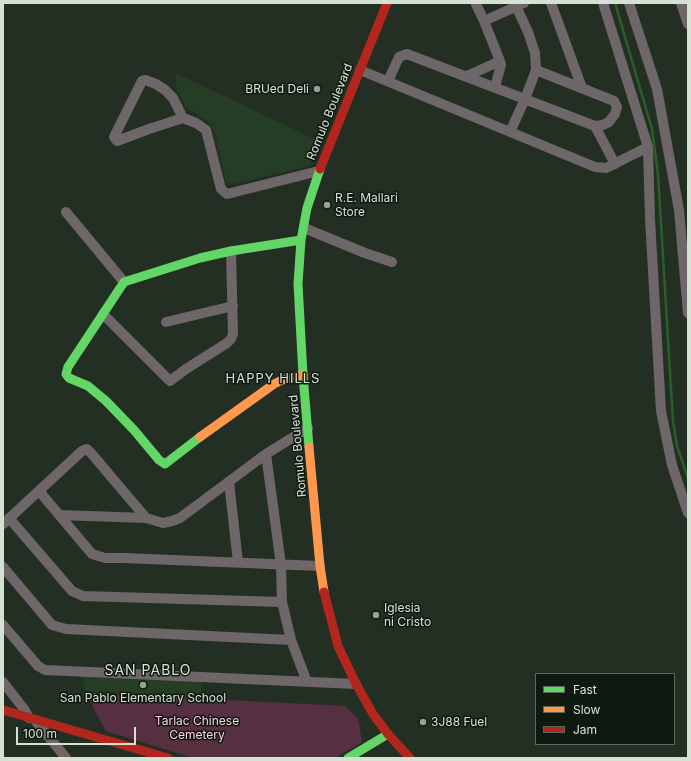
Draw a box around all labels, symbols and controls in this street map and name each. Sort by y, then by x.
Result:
street label: Romulo Boulevard [304,62,356,162]
place label: BRUed Deli [245,82,309,96]
marker: BRUed Deli [312,84,322,94]
place label: R.E. Mallari Store [335,191,398,219]
marker: R.E. Mallari Store [322,200,332,210]
district label: HAPPY HILLS [226,371,320,387]
street label: Romulo Boulevard [286,394,310,498]
place label: Iglesia ni Cristo [384,601,431,629]
marker: Iglesia ni Cristo [371,610,381,620]
district label: SAN PABLO [104,663,192,679]
legend [535,673,675,745]
marker: San Pablo Elementary School [138,680,148,690]
text: Fast [573,682,597,697]
place label: San Pablo Elementary School [60,691,226,705]
text: Slow [573,702,600,717]
park label: Tarlac Chinese Cemetery [155,714,239,742]
place label: 3J88 Fuel [431,715,487,729]
marker: 3J88 Fuel [418,717,428,727]
scale bar [18,719,138,745]
text: Jam [573,722,597,737]
text: 100 m [23,726,57,741]

